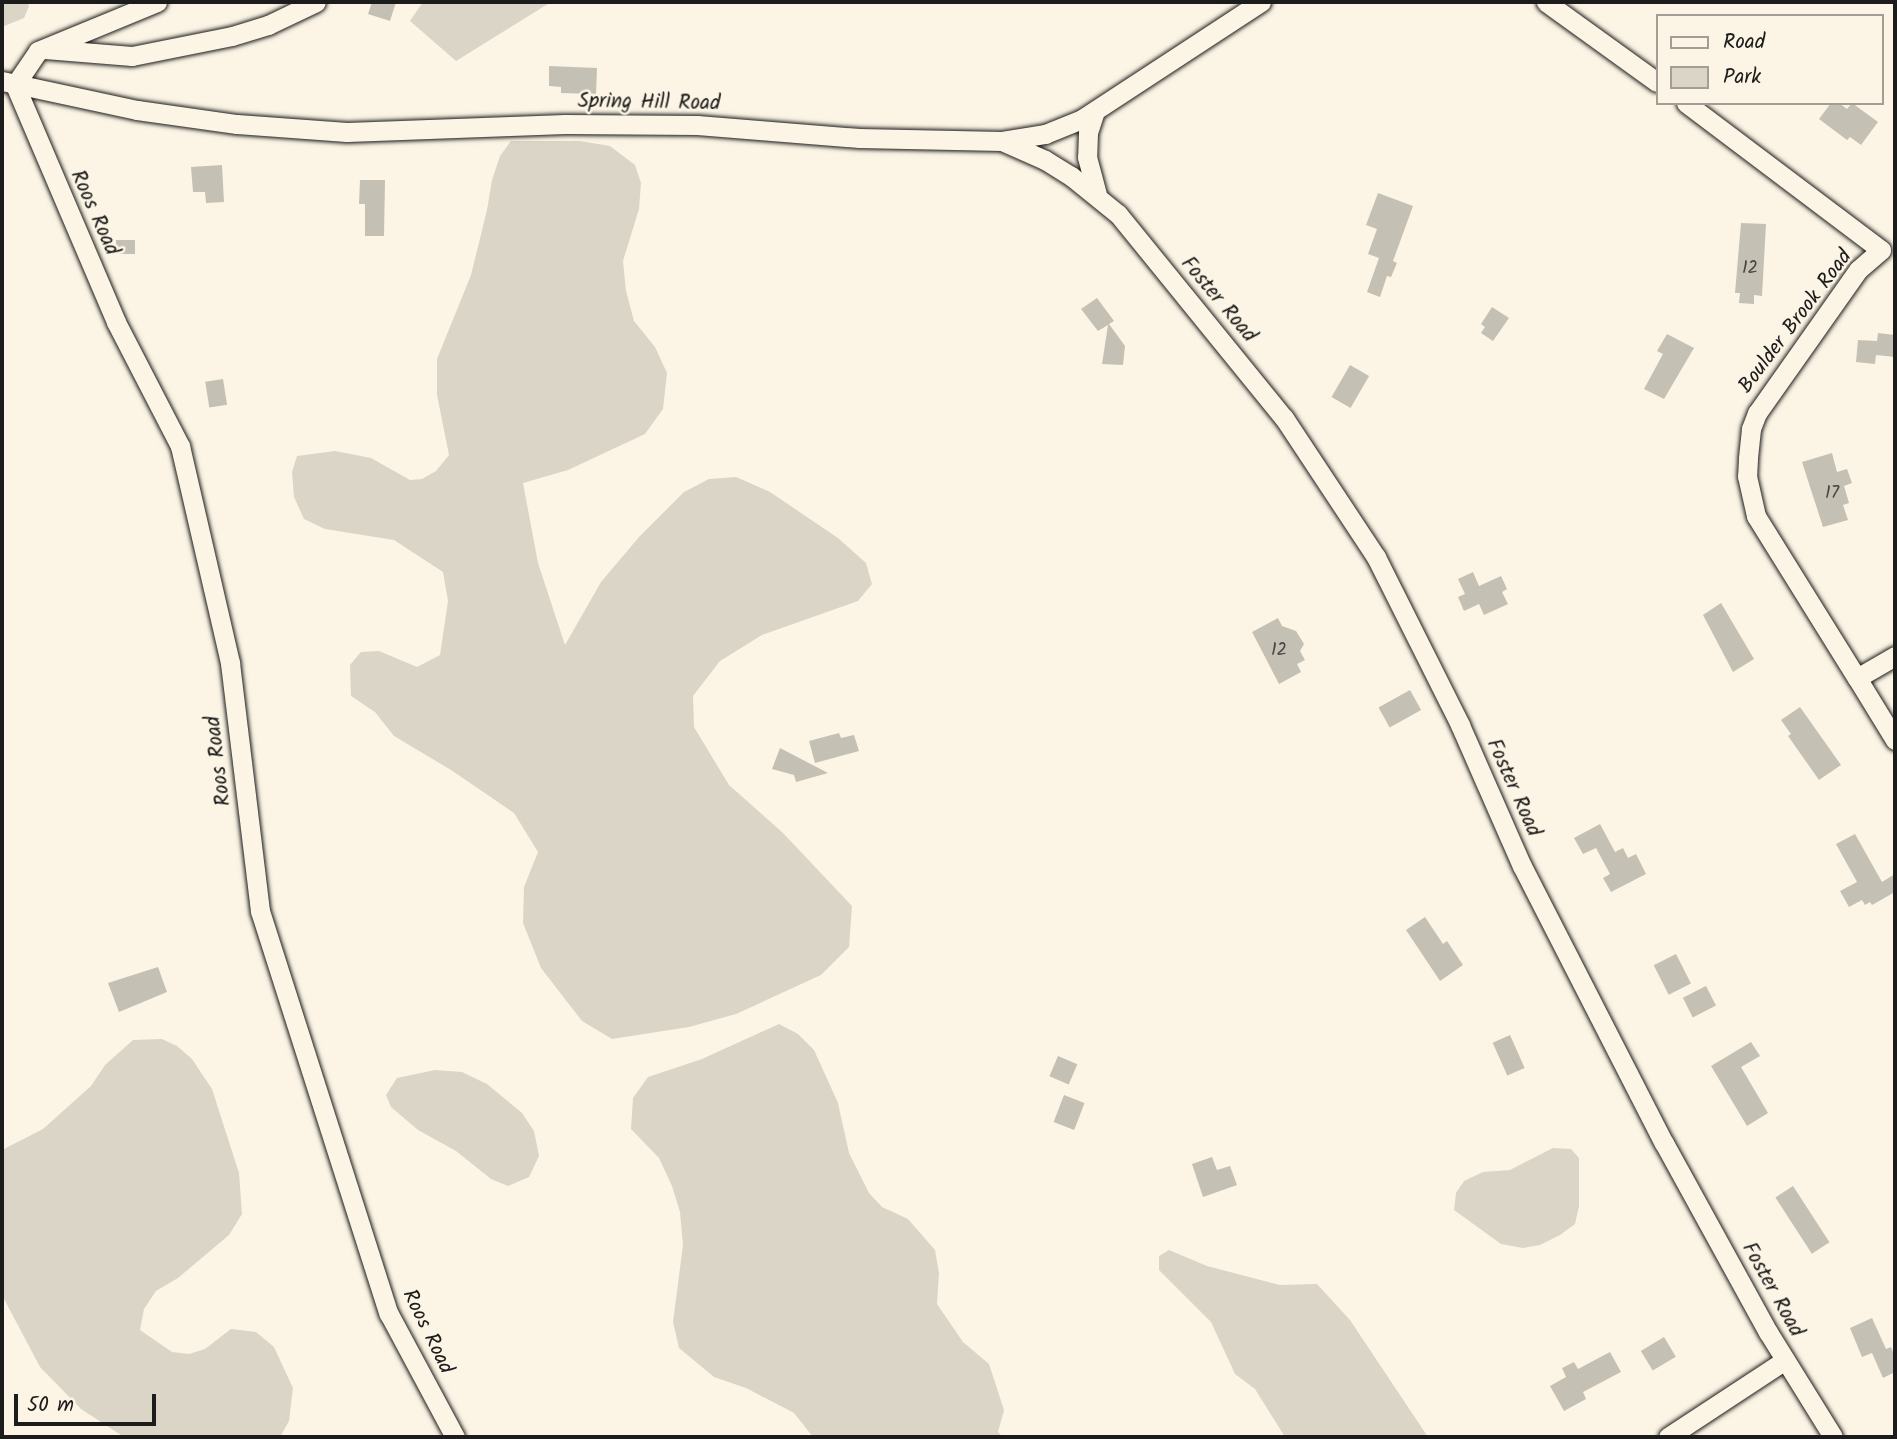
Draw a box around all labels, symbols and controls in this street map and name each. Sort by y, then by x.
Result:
legend [1656,14,1883,105]
text: Road [1723,26,1765,59]
text: Park [1723,61,1761,94]
street label: Spring Hill Road [577,89,721,117]
street label: Roos Road [64,166,124,260]
street label: Boulder Brook Road [1734,245,1858,399]
street label: Foster Road [1175,252,1261,348]
house number: 12 [1742,258,1758,280]
house number: 17 [1825,483,1839,505]
house number: 12 [1271,640,1287,662]
street label: Roos Road [201,714,237,808]
street label: Foster Road [1480,735,1546,841]
street label: Foster Road [1736,1238,1808,1342]
street label: Roos Road [396,1286,458,1378]
scale bar [18,1380,159,1424]
text: 50 m [27,1389,74,1422]

